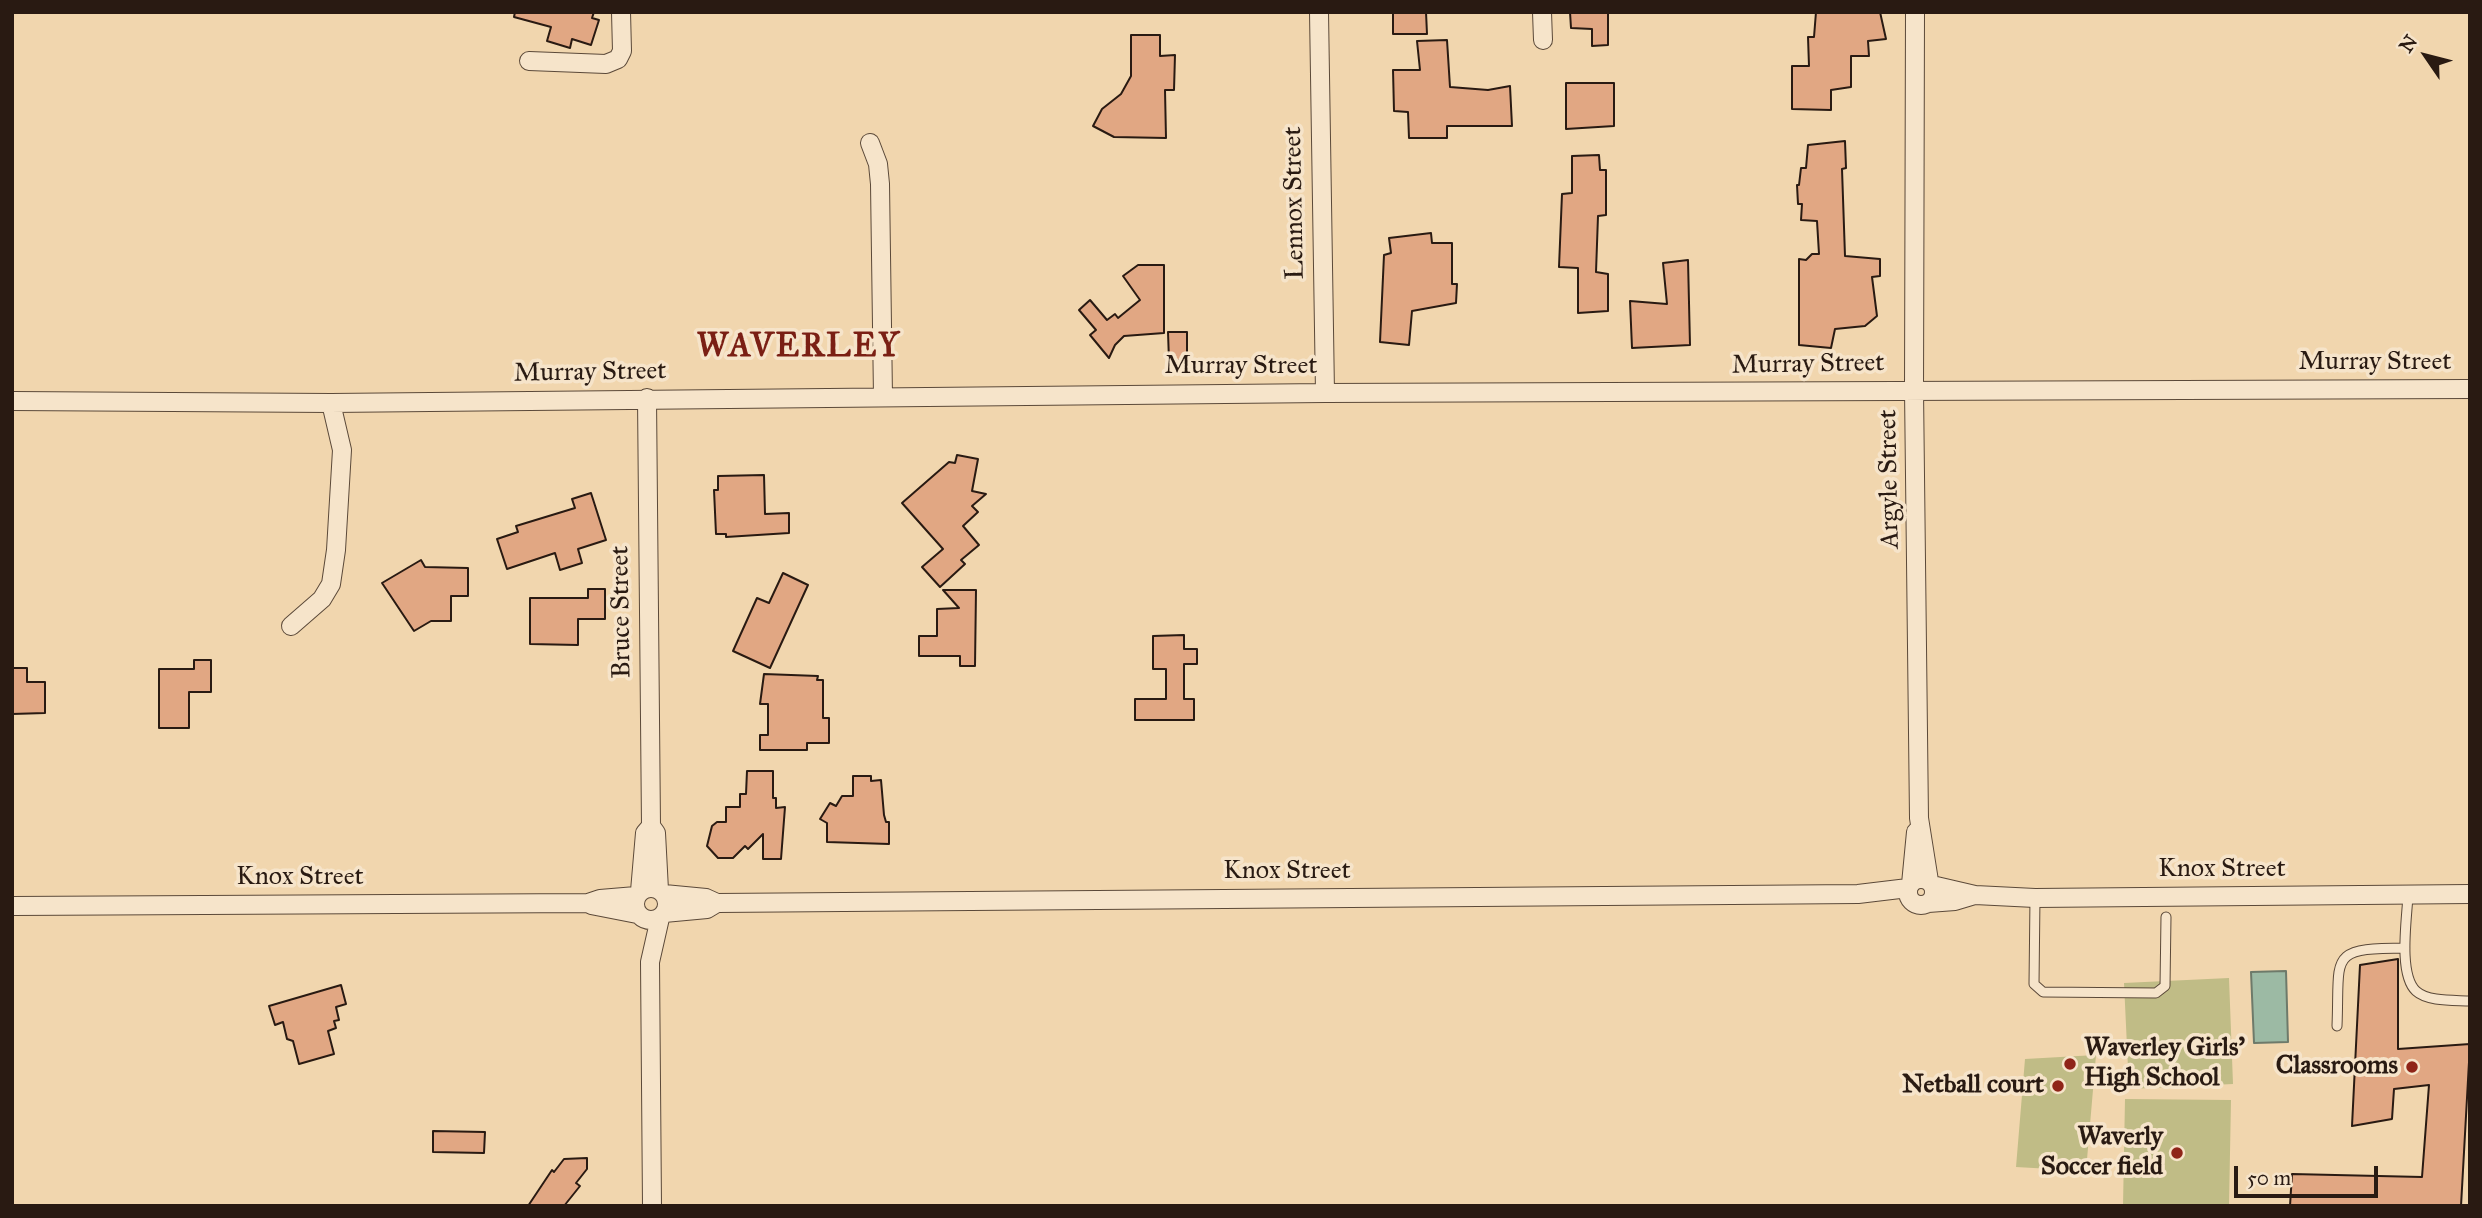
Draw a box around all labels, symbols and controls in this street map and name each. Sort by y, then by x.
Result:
north arrow [2391,21,2461,91]
text: N [2394,30,2422,57]
street label: Lennox Street [1278,126,1312,280]
district label: WAVERLEY [698,328,900,368]
street label: Murray Street [2299,347,2451,379]
street label: Murray Street [1731,348,1885,382]
street label: Murray Street [1165,351,1317,383]
street label: Murray Street [513,356,667,390]
street label: Argyle Street [1873,409,1907,549]
street label: Bruce Street [605,545,639,679]
street label: Knox Street [2158,854,2286,886]
street label: Knox Street [1223,856,1351,888]
street label: Knox Street [236,862,364,894]
place label: Waverley Girls' High School [2084,1033,2245,1094]
place label: Classrooms [2276,1051,2398,1083]
marker: Waverley Girls' High School [2062,1056,2078,1072]
marker: Classrooms [2404,1059,2420,1075]
place label: Netball court [1902,1070,2044,1102]
marker: Netball court [2050,1078,2066,1094]
place label: Waverly Soccer field [2041,1122,2163,1184]
marker: Waverly Soccer field [2169,1145,2185,1161]
scale bar [2237,1152,2380,1196]
text: 50 m [2247,1165,2291,1191]

